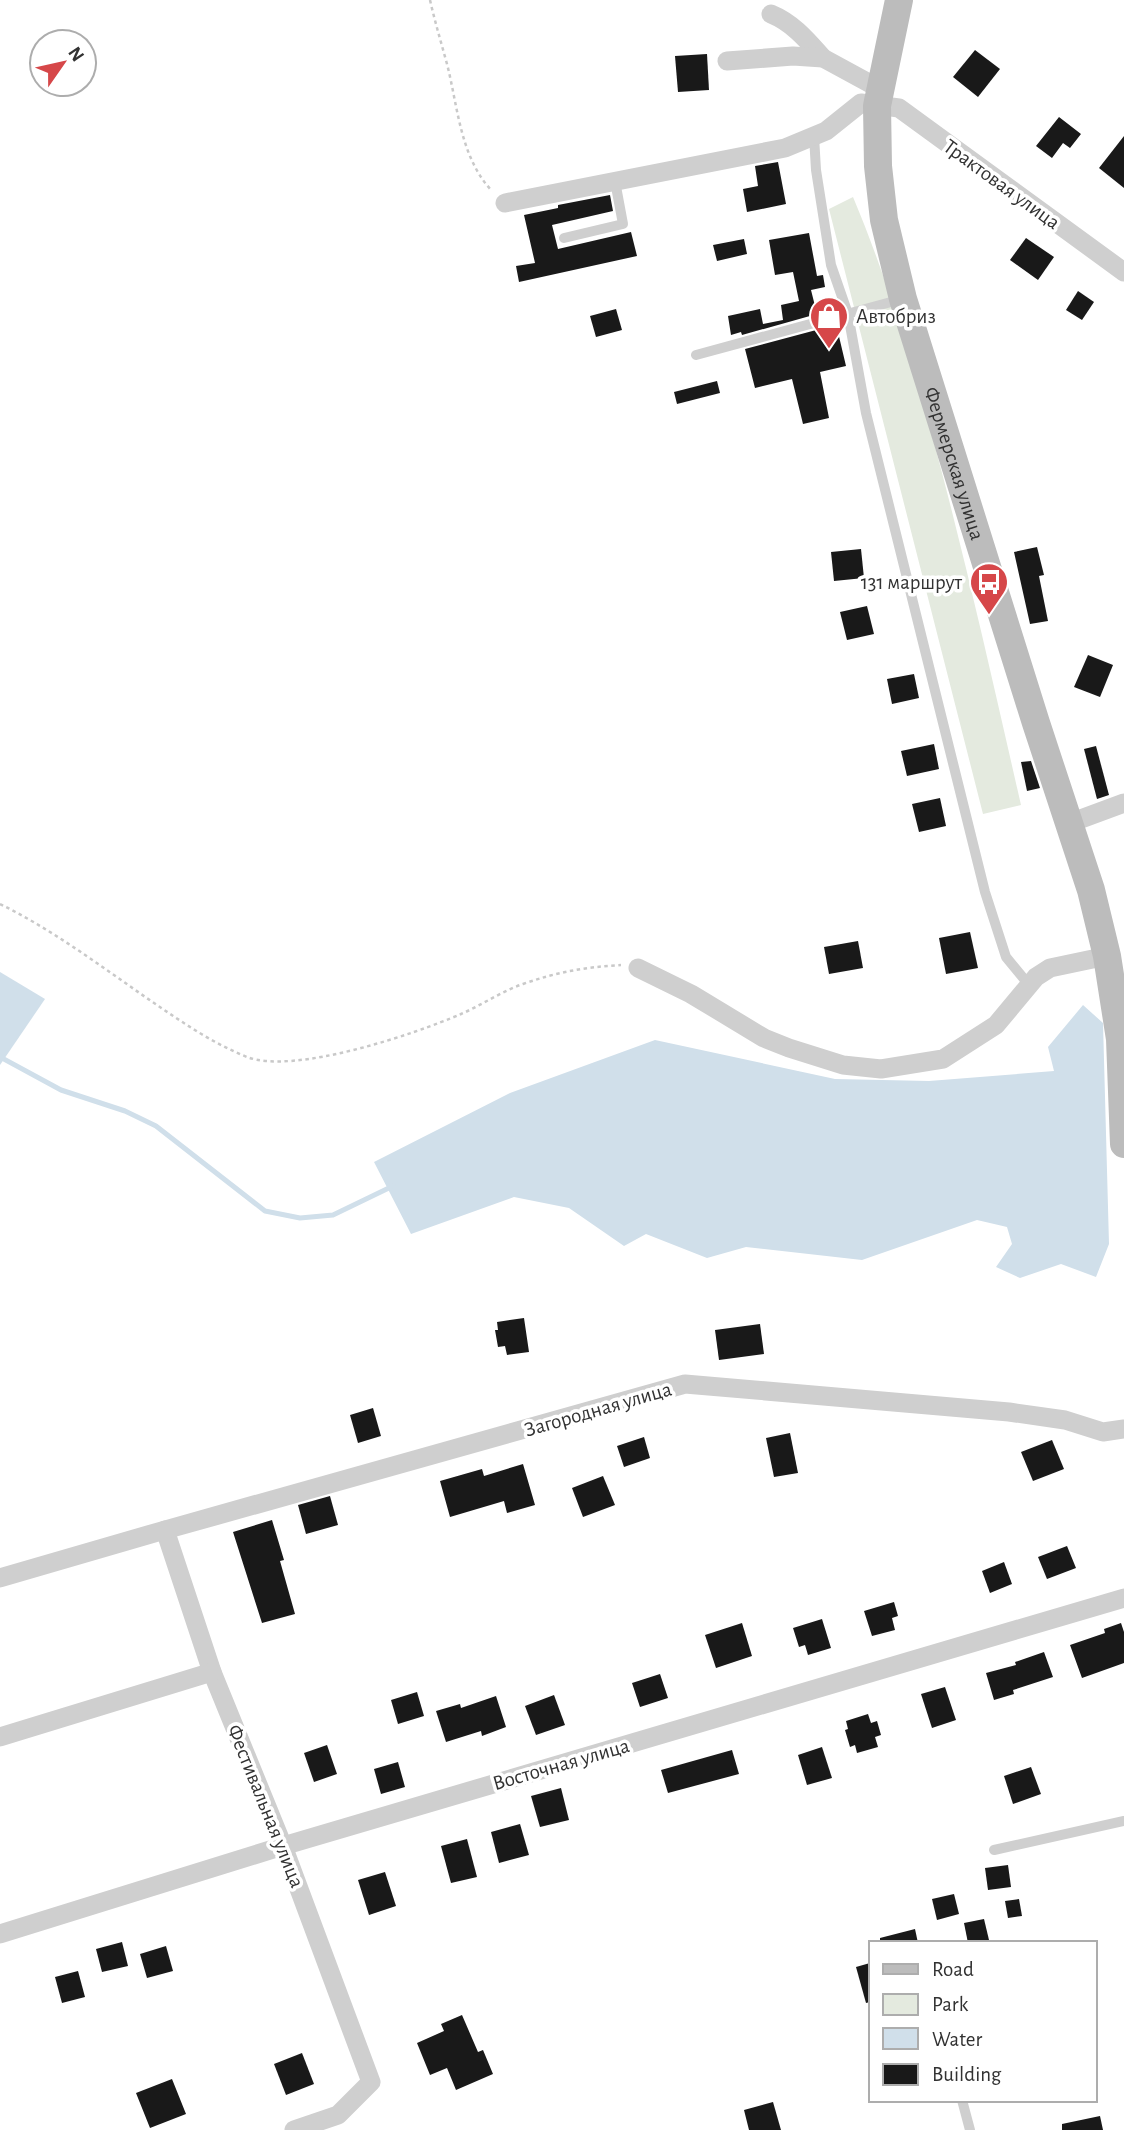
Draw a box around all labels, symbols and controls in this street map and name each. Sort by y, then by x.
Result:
north arrow [28,28,98,98]
text: N [64,44,87,65]
street label: Трактовая улица [940,135,1064,234]
shop icon: Автобриз [808,295,850,350]
place label: Автобриз [856,306,936,327]
street label: Фермерская улица [920,384,988,543]
bus stop icon: 131 маршрут [968,561,1010,616]
place label: 131 маршрут [861,572,962,593]
street label: Загородная улица [522,1378,674,1441]
street label: Фестивальная улица [223,1722,308,1891]
street label: Восточная улица [490,1735,632,1794]
legend [869,1941,1096,2102]
text: Road [932,1959,974,1980]
text: Park [932,1994,969,2015]
text: Water [932,2029,982,2050]
text: Building [932,2064,1002,2085]

